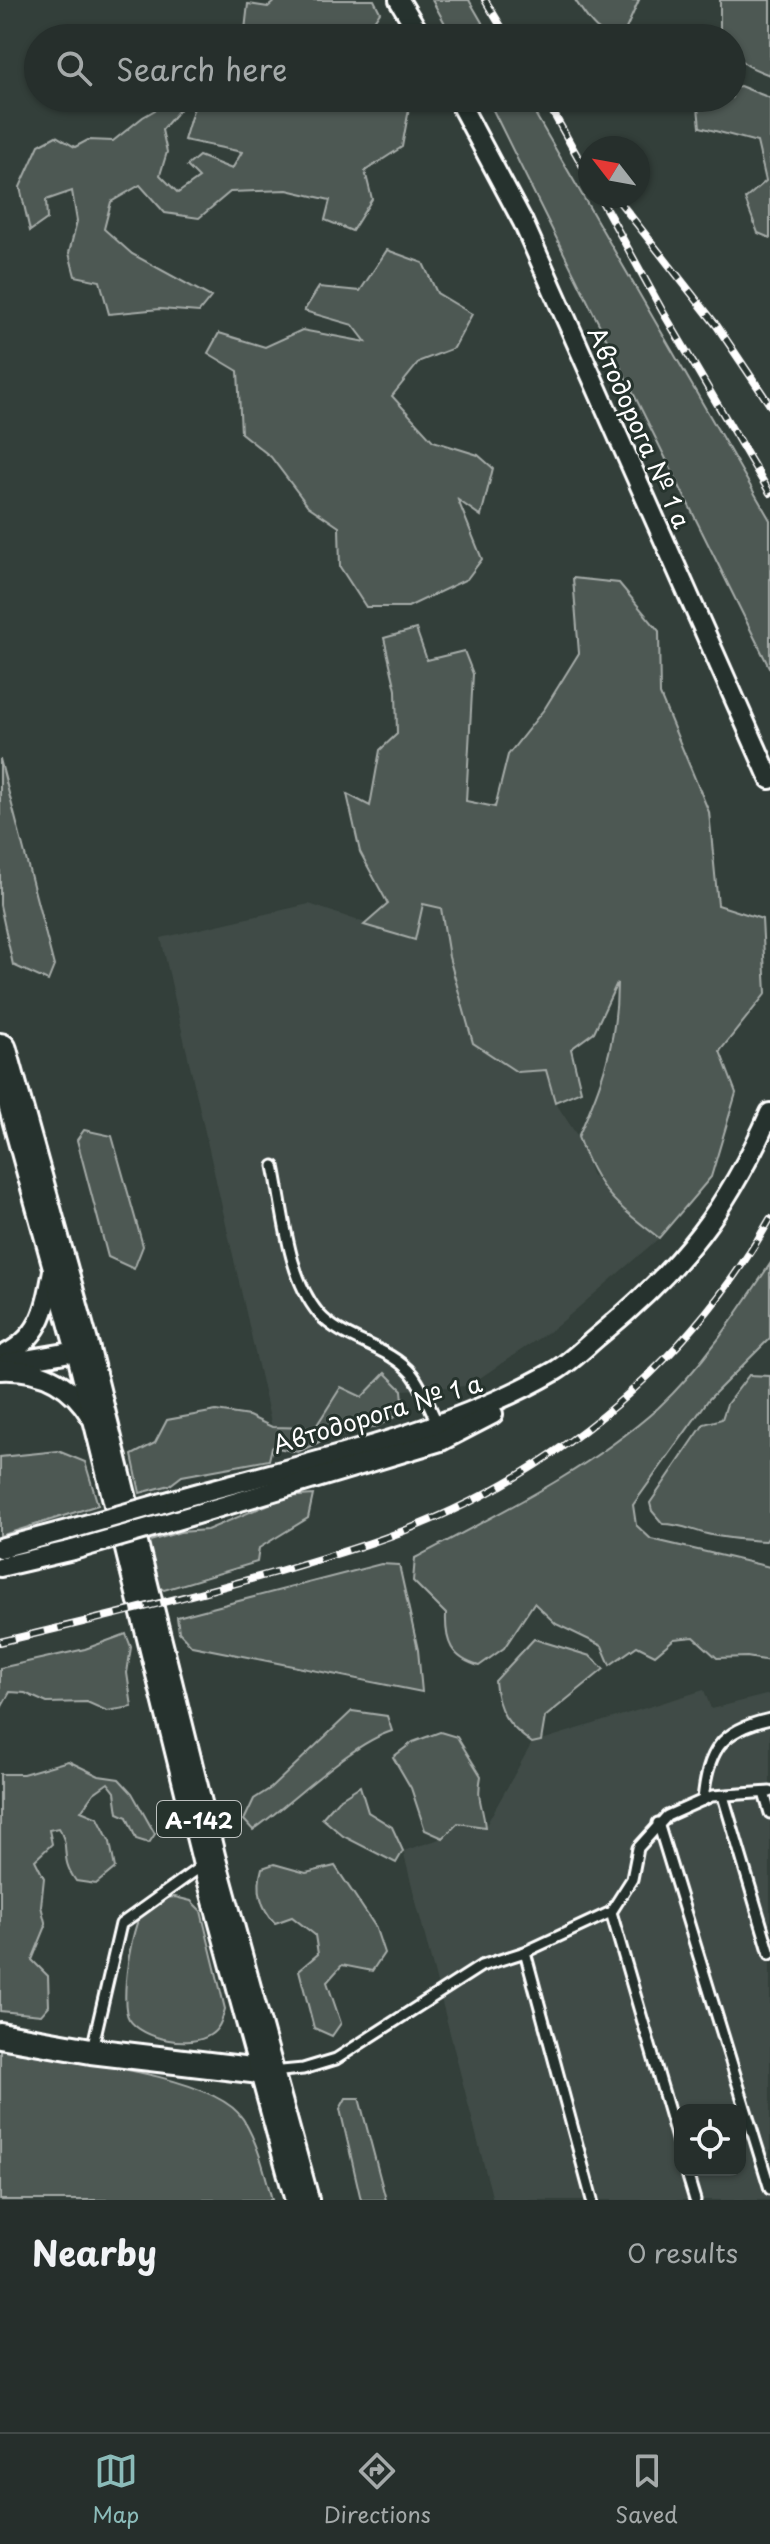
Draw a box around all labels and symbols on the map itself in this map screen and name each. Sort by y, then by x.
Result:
north arrow [578,136,650,208]
street label: Автодорога № 1 а [579,320,701,534]
street label: Автодорога № 1 а [268,1364,486,1462]
road number: А-142 [157,1801,241,1837]

